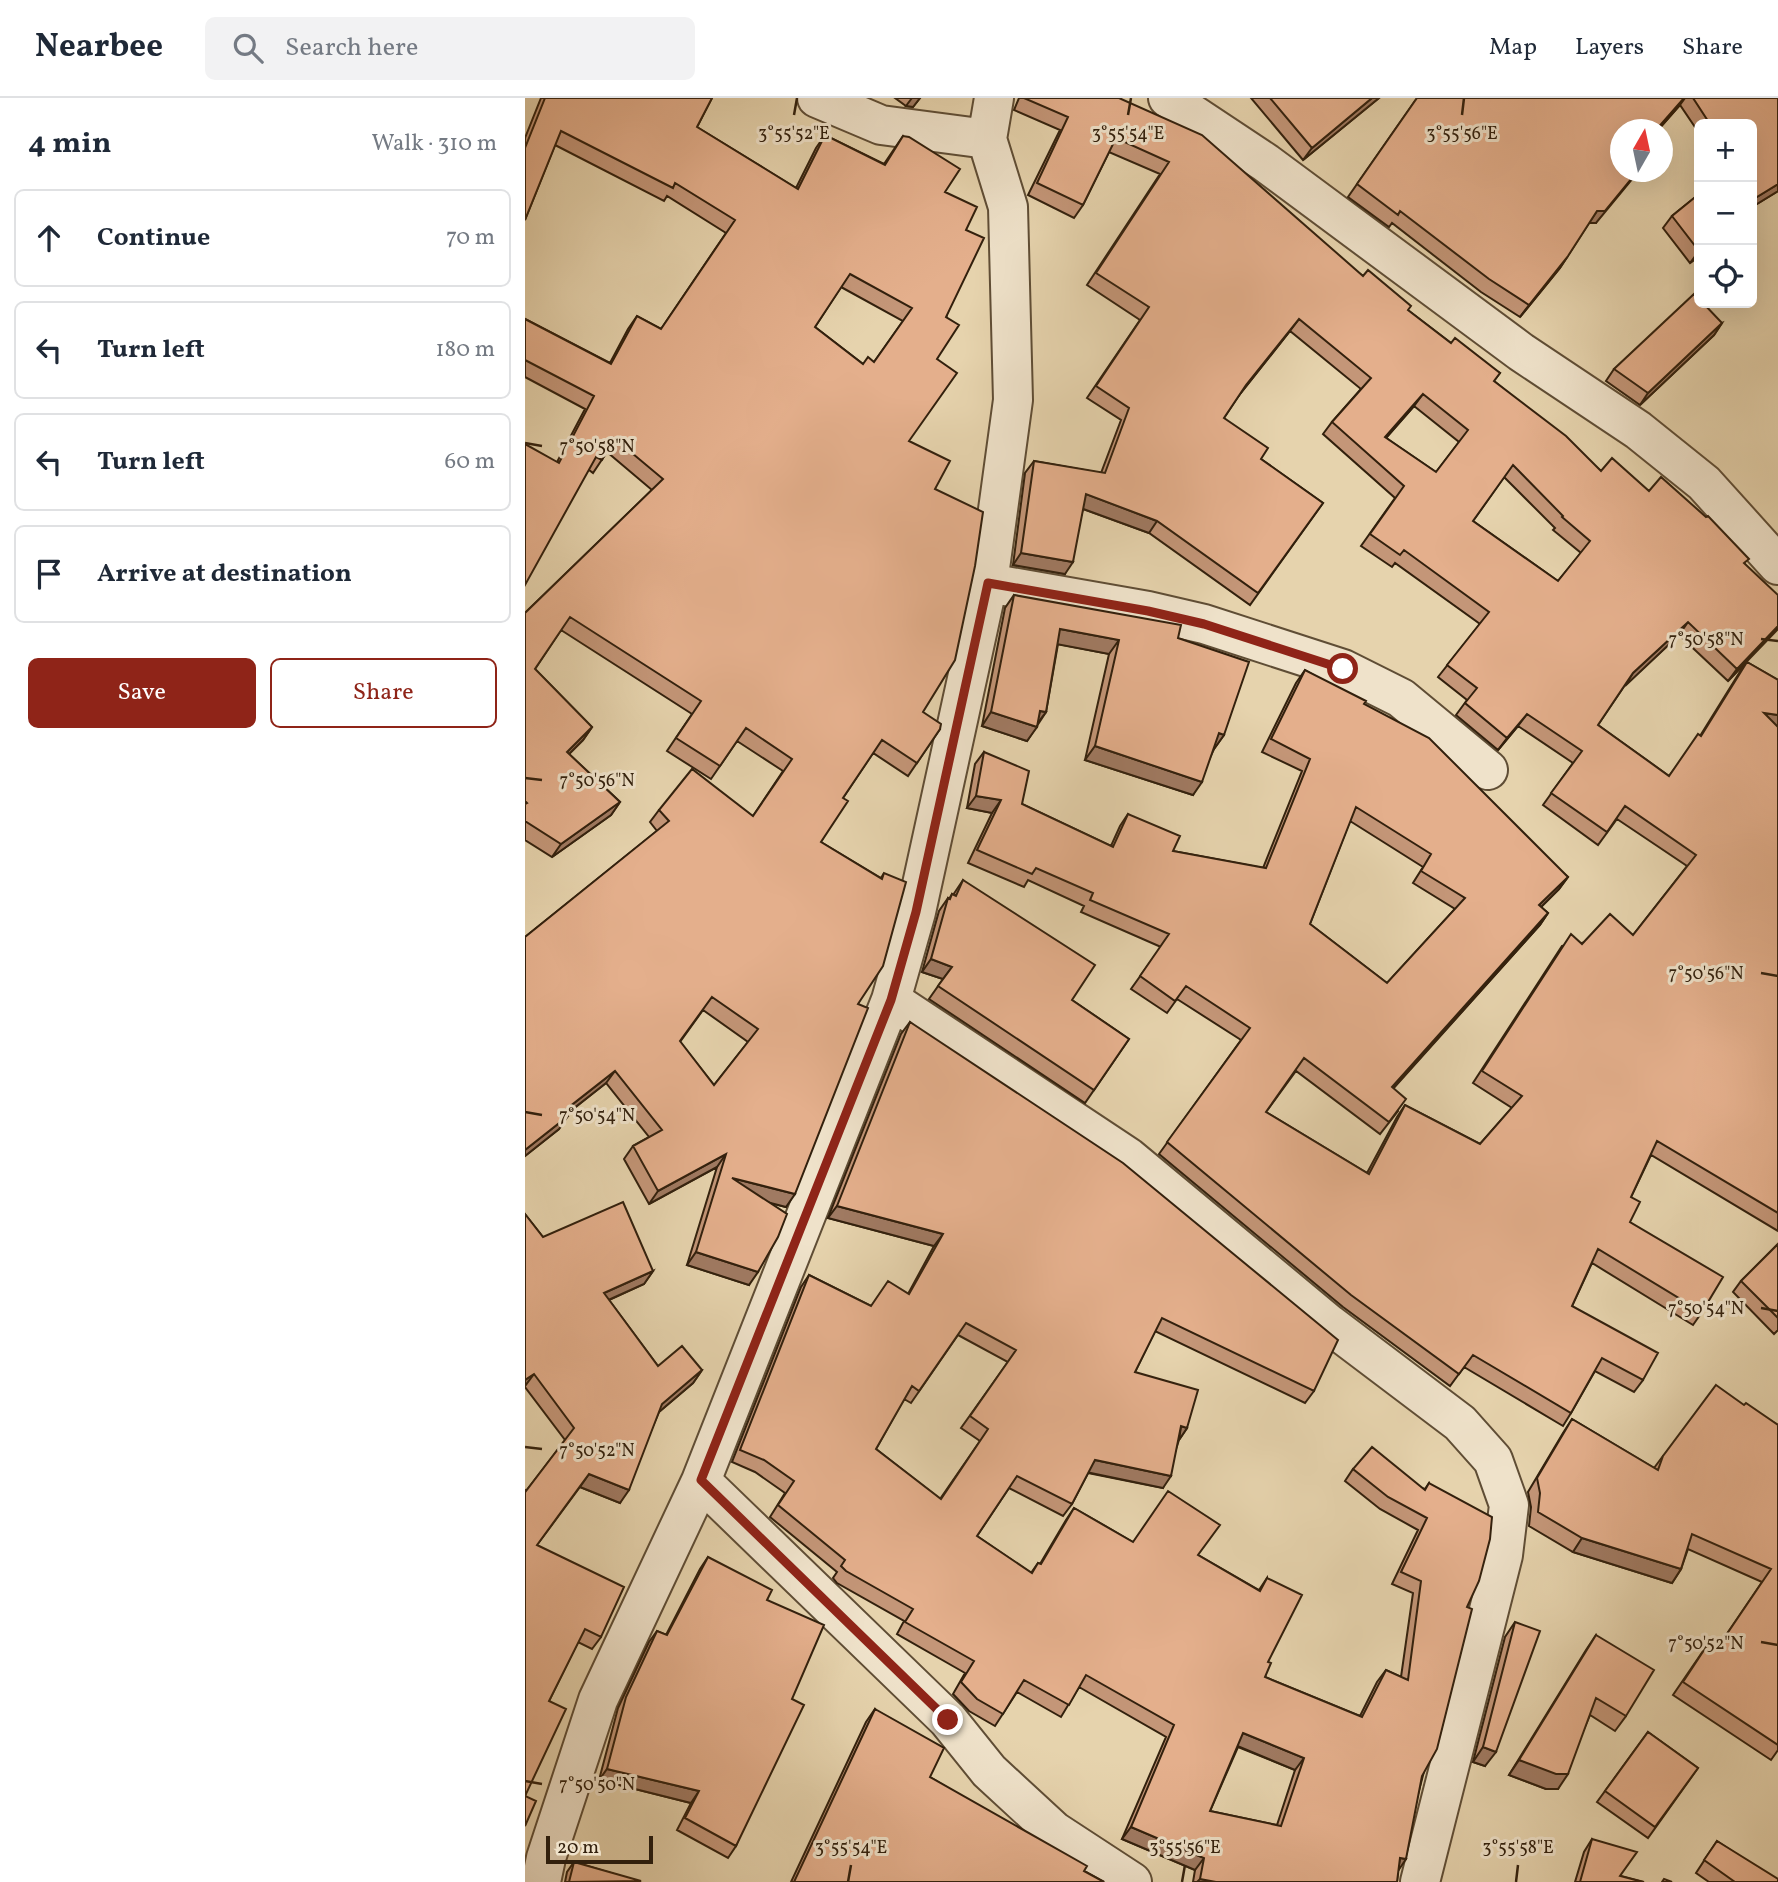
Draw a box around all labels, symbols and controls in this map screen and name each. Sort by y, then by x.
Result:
search box [205,17,695,80]
text: Nearbee [35,25,163,71]
icon: search [229,29,267,67]
text: Search here [285,30,418,66]
text: Map [1489,31,1537,65]
text: Layers [1575,31,1644,65]
text: Share [1682,31,1743,65]
north arrow [1610,119,1673,182]
map controls [1694,119,1757,308]
button: + [1694,119,1757,182]
text: 3°55'52"E [758,122,830,147]
text: 3°55'54"E [1092,122,1165,147]
text: 3°55'56"E [1426,122,1498,147]
text: 4 min [28,123,112,165]
text: Walk · 310 m [371,128,497,160]
button: − [1694,182,1757,245]
icon: ahead [30,219,68,257]
text: Continue [97,220,210,256]
text: 70 m [446,222,495,254]
button: locate [1694,245,1757,308]
icon: left [30,331,68,369]
text: Turn left [97,332,205,368]
text: 180 m [436,334,495,366]
text: 7°50'58"N [559,435,635,460]
icon: left [30,443,68,481]
text: Turn left [97,444,205,480]
text: 60 m [445,446,495,478]
icon: arrive [30,555,68,593]
text: Arrive at destination [97,556,352,592]
text: 7°50'58"N [1668,628,1744,653]
route start [1327,653,1358,684]
button: Save [28,658,256,728]
button: Share [270,658,497,728]
text: 7°50'56"N [559,769,635,794]
text: 7°50'56"N [1668,962,1744,987]
text: 7°50'54"N [559,1104,635,1129]
text: 7°50'54"N [1668,1297,1744,1322]
text: 7°50'52"N [559,1439,635,1464]
text: 7°50'52"N [1668,1632,1744,1657]
route end [932,1704,963,1735]
text: 7°50'50"N [559,1773,635,1798]
scale bar [546,1833,653,1865]
text: 20 m [557,1835,599,1861]
text: 3°55'54"E [815,1836,888,1861]
text: 3°55'56"E [1149,1836,1221,1861]
text: 3°55'58"E [1482,1836,1554,1861]

